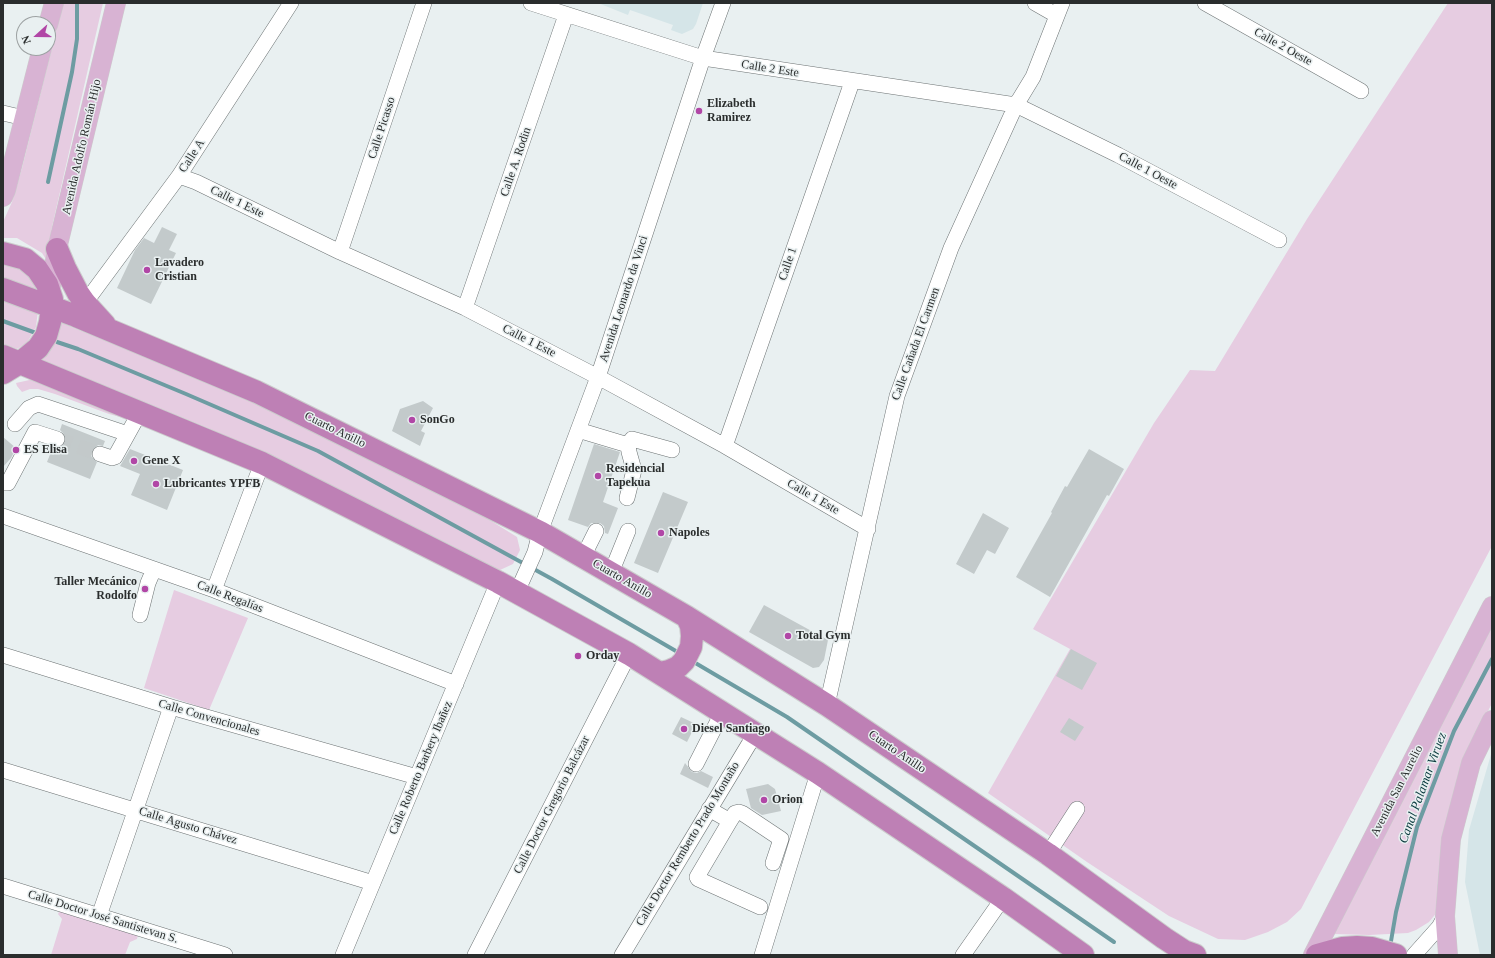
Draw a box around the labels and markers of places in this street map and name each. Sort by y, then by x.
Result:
place label: Elizabeth Ramirez [707,97,756,125]
marker: Elizabeth Ramirez [694,106,704,116]
place label: Lavadero Cristian [155,256,204,284]
marker: Lavadero Cristian [142,265,152,275]
place label: SonGo [420,413,455,427]
marker: SonGo [407,415,417,425]
place label: ES Elisa [24,443,67,457]
marker: ES Elisa [11,445,21,455]
place label: Gene X [142,454,180,468]
marker: Gene X [129,456,139,466]
place label: Residencial Tapekua [606,462,665,490]
marker: Residencial Tapekua [593,471,603,481]
place label: Lubricantes YPFB [164,477,260,491]
marker: Lubricantes YPFB [151,479,161,489]
place label: Napoles [669,526,710,540]
marker: Napoles [656,528,666,538]
place label: Taller Mecánico Rodolfo [54,575,137,603]
marker: Taller Mecánico Rodolfo [140,584,150,594]
place label: Total Gym [796,629,851,643]
marker: Total Gym [783,631,793,641]
place label: Orday [586,649,619,663]
marker: Orday [573,651,583,661]
place label: Diesel Santiago [692,722,770,736]
marker: Diesel Santiago [679,724,689,734]
place label: Orion [772,793,803,807]
marker: Orion [759,795,769,805]

